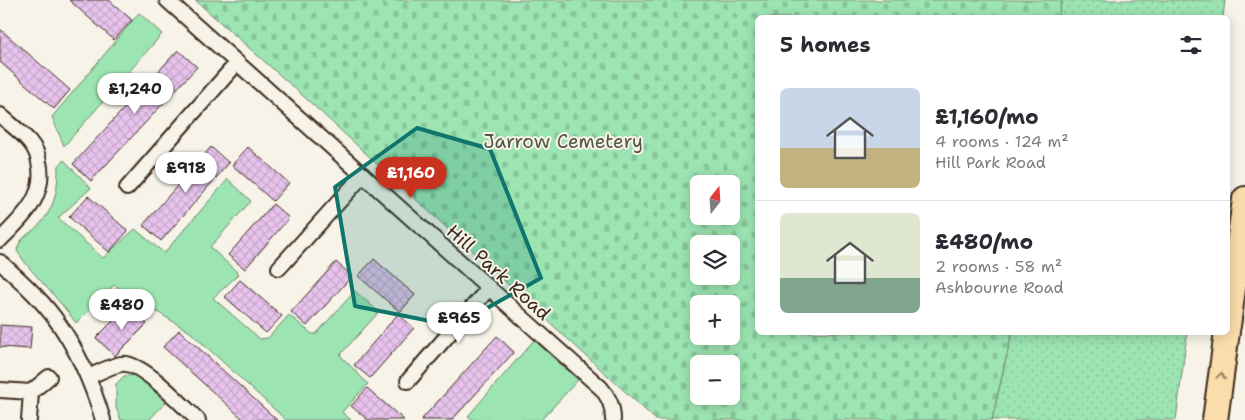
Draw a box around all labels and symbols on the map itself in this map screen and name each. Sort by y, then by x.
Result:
pin: £1,240 [94,72,176,115]
park label: Jarrow Cemetery [483,129,643,154]
pin: £918 [156,152,216,194]
pin: £1,160 [370,156,452,199]
north arrow [690,175,740,225]
street label: Hill Park Road [441,219,556,326]
pin: £480 [92,288,152,331]
pin: £965 [429,302,489,344]
one-way arrow [1215,372,1226,380]

